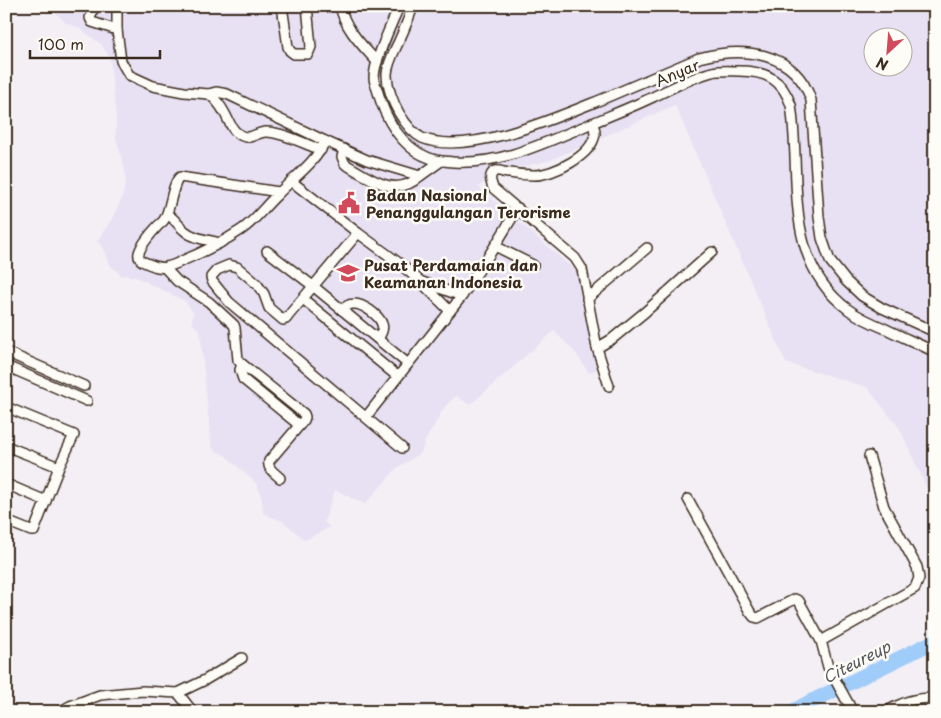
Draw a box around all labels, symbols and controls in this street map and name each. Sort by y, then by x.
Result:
scale bar [30,28,160,60]
north arrow [864,28,914,78]
text: 100 m [38,32,84,55]
street label: Anyar [651,52,703,92]
text: N [872,52,892,76]
place label: Badan Nasional Penanggulangan Terorisme [366,183,571,223]
public building icon: Badan Nasional Penanggulangan Terorisme [336,190,362,216]
place label: Pusat Perdamaian dan Keamanan Indonesia [364,253,538,293]
school or university icon: Pusat Perdamaian dan Keamanan Indonesia [335,260,361,286]
water label: Citeureup [818,633,895,688]

